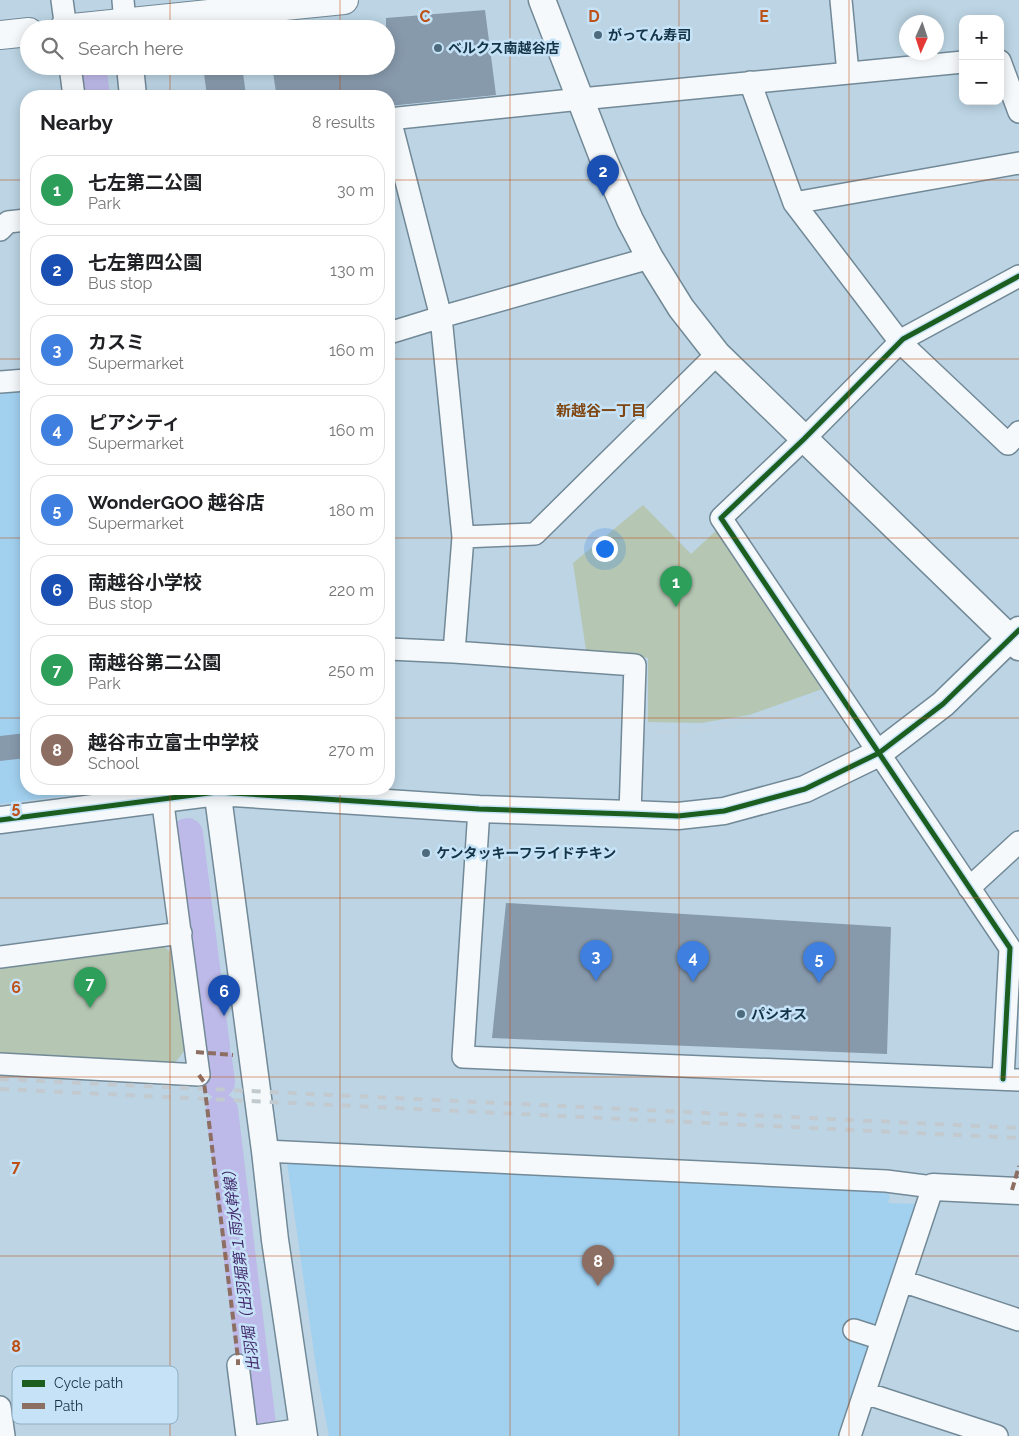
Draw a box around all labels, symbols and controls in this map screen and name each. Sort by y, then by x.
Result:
text: C [420,7,431,26]
text: D [588,7,600,26]
text: E [759,7,769,26]
north arrow [899,15,944,60]
map controls [959,15,1004,105]
button: + [959,15,1004,60]
search box [20,20,395,75]
place label: がってん寿司 [608,27,691,43]
marker: がってん寿司 [592,29,604,41]
icon: search [38,34,66,62]
text: Search here [78,37,184,59]
place label: ベルクス南越谷店 [448,40,560,56]
marker: ベルクス南越谷店 [432,42,444,54]
button: − [959,60,1004,105]
text: Nearby [40,110,113,135]
text: 8 results [312,113,375,132]
pin: 2 [587,155,619,196]
text: 七左第二公園 [88,171,202,193]
text: 1 [53,181,61,200]
text: 30 m [337,181,374,200]
text: Park [88,194,121,213]
text: 七左第四公園 [88,251,202,273]
text: 2 [52,261,62,280]
text: 130 m [330,261,374,280]
text: Bus stop [88,274,152,293]
text: カスミ [88,331,145,353]
text: 3 [53,341,61,360]
text: 160 m [329,341,374,360]
text: Supermarket [88,354,184,373]
district label: 新越谷一丁目 [556,402,646,420]
text: ピアシティ [88,411,181,433]
text: 4 [52,421,62,440]
text: 160 m [329,421,374,440]
text: Supermarket [88,434,184,453]
text: WonderGOO 越谷店 [88,491,265,513]
text: 5 [53,501,61,520]
text: 180 m [329,501,374,520]
text: Supermarket [88,514,184,533]
your location [592,536,618,562]
pin: 1 [660,566,692,607]
text: 南越谷小学校 [88,571,202,593]
text: 6 [52,581,62,600]
text: 220 m [329,581,374,600]
text: Bus stop [88,594,152,613]
text: 南越谷第二公園 [88,651,221,673]
text: 7 [53,661,61,680]
text: 250 m [328,661,374,680]
text: Park [88,674,121,693]
text: 越谷市立富士中学校 [88,731,259,753]
text: 8 [52,741,62,760]
text: 270 m [329,741,374,760]
text: School [88,754,139,773]
text: 5 [12,798,21,817]
place label: ケンタッキーフライドチキン [436,845,616,861]
marker: ケンタッキーフライドチキン [420,847,432,859]
pin: 3 [580,940,612,981]
pin: 4 [677,941,709,982]
pin: 5 [803,942,835,983]
pin: 7 [74,967,106,1008]
pin: 6 [208,975,240,1016]
text: 6 [11,978,21,997]
place label: パシオス [751,1006,807,1022]
marker: パシオス [735,1008,747,1020]
text: 7 [12,1157,21,1176]
water label: 出羽堀（出羽堀第１雨水幹線） [219,1162,263,1372]
pin: 8 [582,1245,614,1286]
text: 8 [11,1337,21,1356]
legend [12,1366,178,1424]
text: Cycle path [54,1375,123,1391]
text: Path [54,1398,83,1414]

